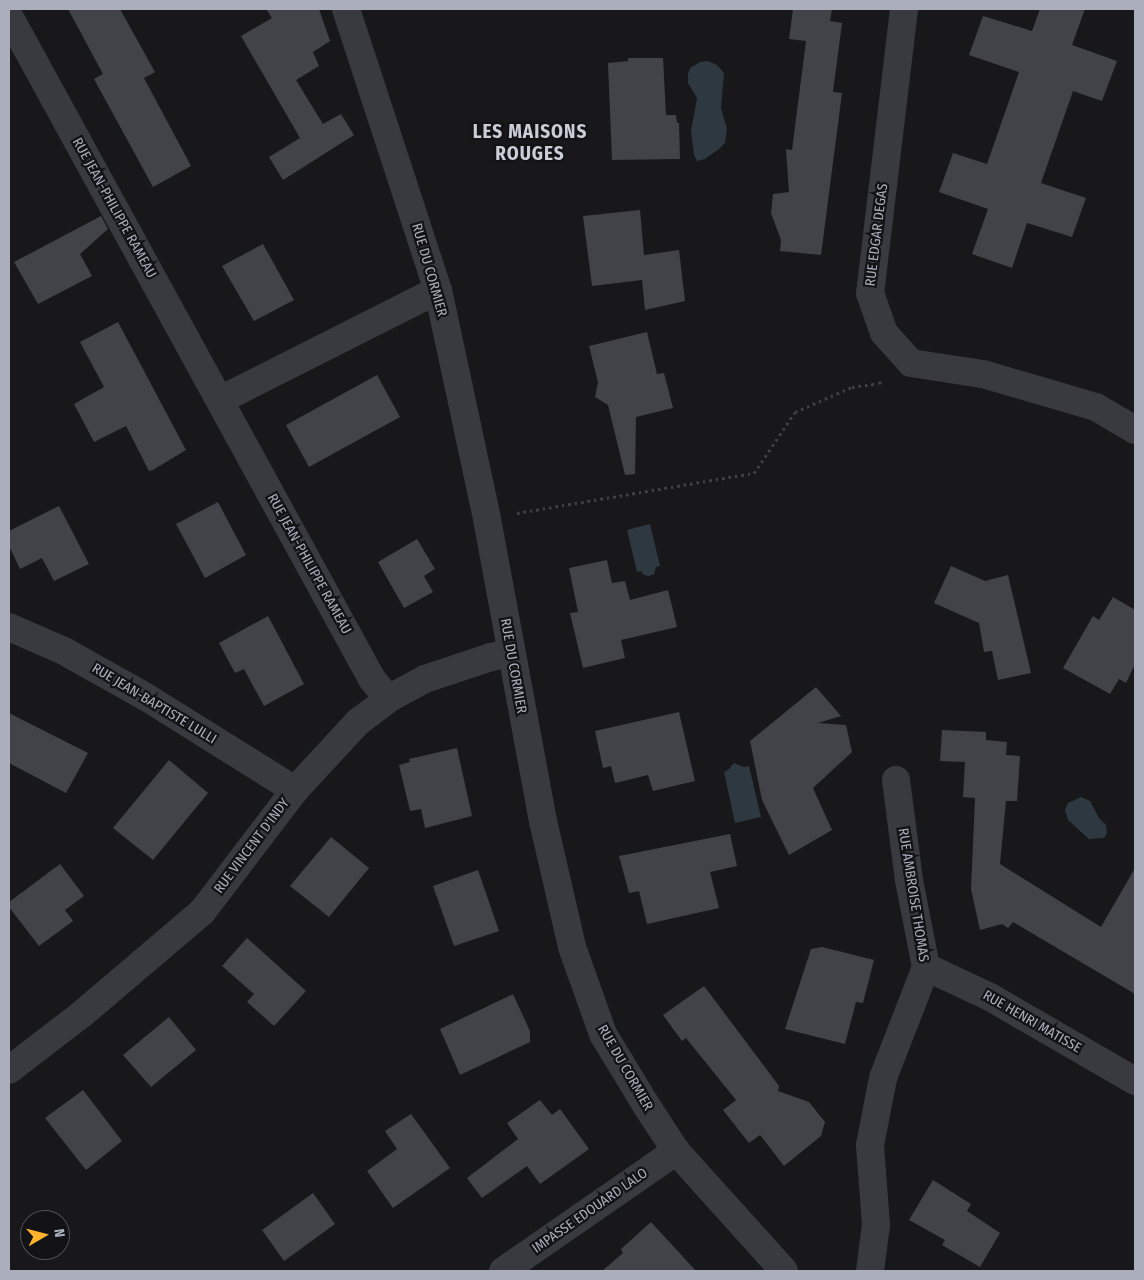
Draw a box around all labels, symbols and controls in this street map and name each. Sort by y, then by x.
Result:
district label: LES MAISONS ROUGES [471,121,589,165]
street label: RUE JEAN-PHILIPPE RAMEAU [68,135,160,281]
street label: RUE EDGAR DEGAS [862,183,892,287]
street label: RUE DU CORMIER [408,221,450,319]
street label: RUE JEAN-PHILIPPE RAMEAU [263,491,355,637]
street label: RUE DU CORMIER [496,617,530,715]
street label: RUE JEAN-BAPTISTE LULLI [89,660,219,748]
street label: RUE VINCENT D'INDY [211,795,293,897]
street label: RUE AMBROISE THOMAS [894,827,932,963]
street label: RUE HENRI MATISSE [980,987,1084,1057]
street label: RUE DU CORMIER [594,1022,656,1114]
street label: IMPASSE EDOUARD LALO [529,1165,651,1257]
north arrow [20,1210,70,1260]
text: N [50,1228,68,1238]

